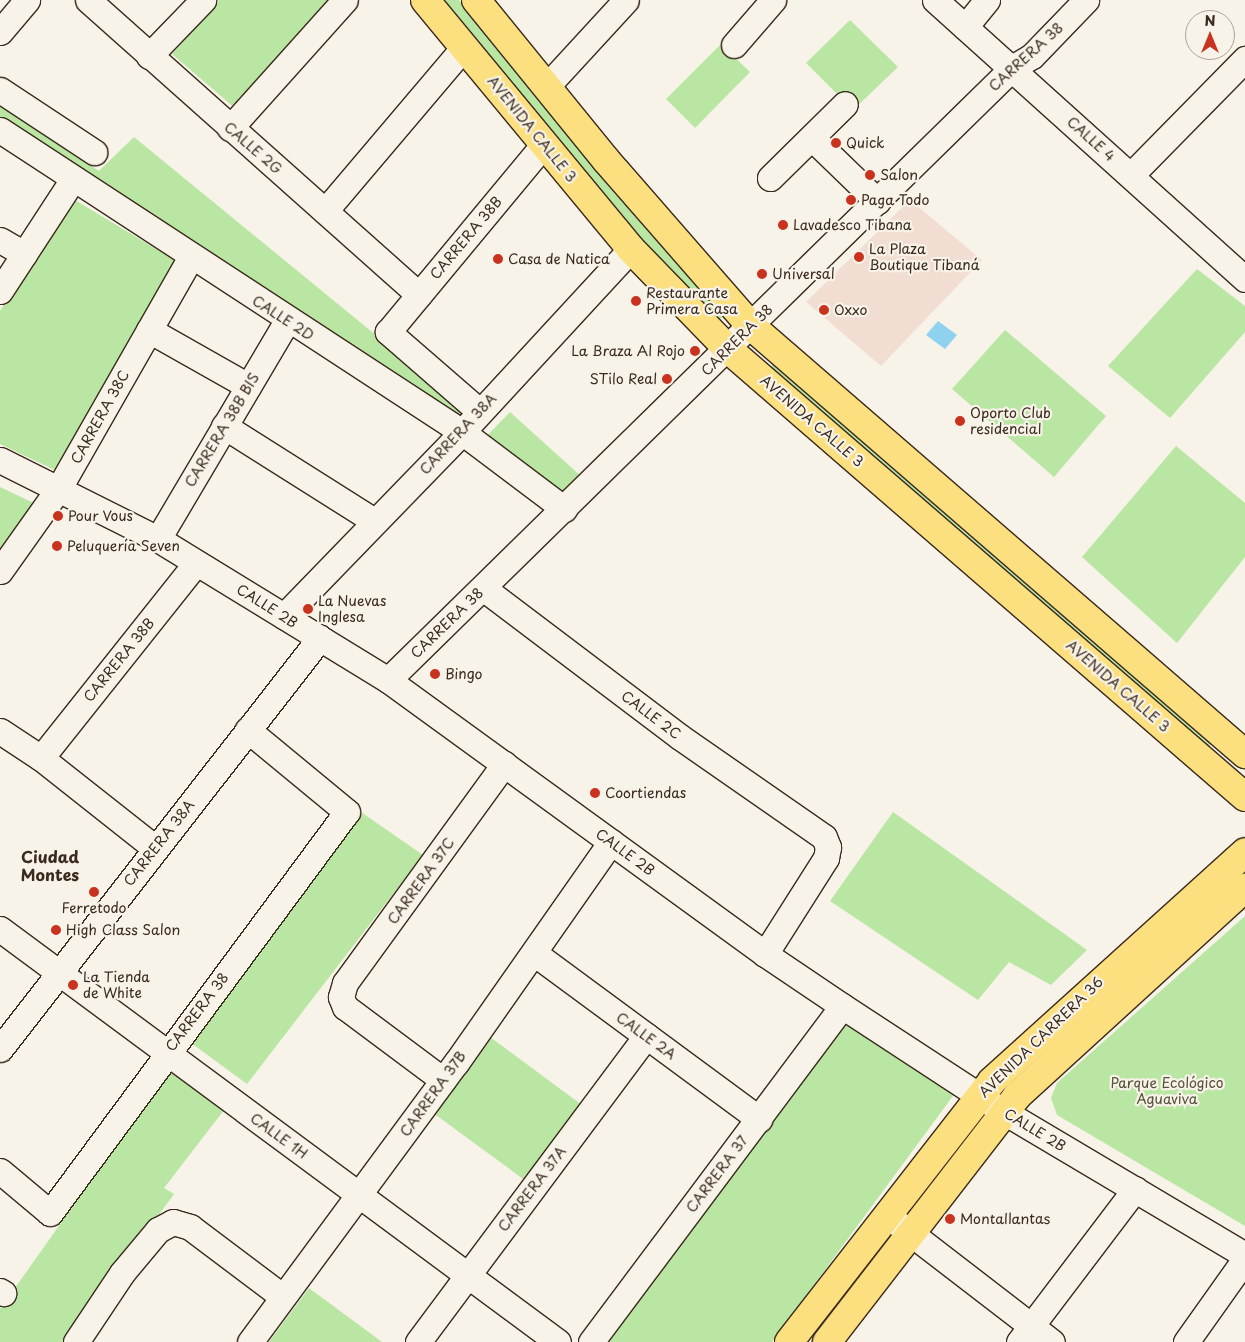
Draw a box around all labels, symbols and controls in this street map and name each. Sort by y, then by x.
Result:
north arrow [1185,10,1235,60]
text: N [1204,10,1216,31]
street label: CARRERA 38 [986,20,1066,94]
street label: AVENIDA CALLE 3 [485,73,579,185]
street label: CALLE 4 [1063,113,1119,165]
street label: CALLE 2G [220,118,286,178]
place label: Quick [846,135,885,151]
marker: Quick [830,137,842,149]
place label: Salon [880,167,918,183]
marker: Salon [864,169,876,181]
place label: Paga Todo [861,192,930,208]
street label: CARRERA 38B [427,194,505,282]
marker: Paga Todo [845,194,857,206]
place label: Lavadesco Tibana [793,217,911,233]
marker: Lavadesco Tibana [777,219,789,231]
place label: La Plaza Boutique Tibaná [869,241,980,274]
place label: Casa de Natica [508,251,612,267]
marker: La Plaza Boutique Tibaná [853,251,865,263]
marker: Casa de Natica [492,253,504,265]
place label: Universal [772,266,835,282]
marker: Universal [756,268,768,280]
place label: Restaurante Primera Casa [646,285,738,318]
street label: CALLE 2D [248,291,318,345]
marker: Restaurante Primera Casa [630,295,642,307]
street label: CARRERA 38 [698,301,776,379]
place label: Oxxo [834,302,867,318]
marker: Oxxo [818,304,830,316]
place label: La Braza Al Rojo [571,343,685,359]
marker: La Braza Al Rojo [689,345,701,357]
street label: CARRERA 38C [68,368,132,466]
street label: CARRERA 38B BIS [182,370,262,490]
place label: STilo Real [589,371,657,387]
street label: AVENIDA CALLE 3 [758,372,866,470]
marker: STilo Real [661,373,673,385]
street label: CARRERA 38A [417,391,499,477]
place label: Oporto Club residencial [970,405,1051,438]
marker: Oporto Club residencial [954,415,966,427]
place label: Pour Vous [68,508,134,524]
marker: Pour Vous [52,510,64,522]
place label: Peluquería Seven [67,538,180,554]
marker: Peluquería Seven [51,540,63,552]
street label: CALLE 2B [233,580,301,632]
street label: CARRERA 38 [408,585,486,661]
place label: La Nuevas Inglesa [318,593,387,626]
marker: La Nuevas Inglesa [302,603,314,615]
street label: CARRERA 38B [80,615,158,705]
street label: AVENIDA CALLE 3 [1064,637,1172,735]
place label: Bingo [445,666,483,682]
marker: Bingo [429,668,441,680]
street label: CALLE 2C [618,687,684,743]
place label: Coortiendas [605,785,686,801]
marker: Coortiendas [589,787,601,799]
street label: CARRERA 38A [121,797,197,889]
street label: CALLE 2B [592,825,658,879]
street label: CARRERA 37C [384,835,458,927]
district label: Ciudad Montes [21,846,79,884]
marker: Ferretodo [88,886,100,898]
place label: Ferretodo [62,900,126,916]
place label: High Class Salon [66,922,180,938]
marker: High Class Salon [50,924,62,936]
place label: La Tienda de White [83,969,150,1002]
street label: CARRERA 38 [162,970,232,1054]
street label: AVENIDA CARRERA 36 [976,974,1106,1100]
marker: La Tienda de White [67,979,79,991]
street label: CALLE 2A [612,1008,680,1064]
street label: CARRERA 37B [397,1048,469,1140]
park label: Parque Ecológico Aguaviva [1110,1075,1224,1108]
street label: CALLE 2B [1001,1105,1069,1155]
street label: CALLE 1H [247,1109,311,1163]
street label: CARRERA 37 [683,1133,751,1215]
street label: CARRERA 37A [495,1143,569,1235]
place label: Montallantas [960,1211,1050,1227]
marker: Montallantas [944,1213,956,1225]

